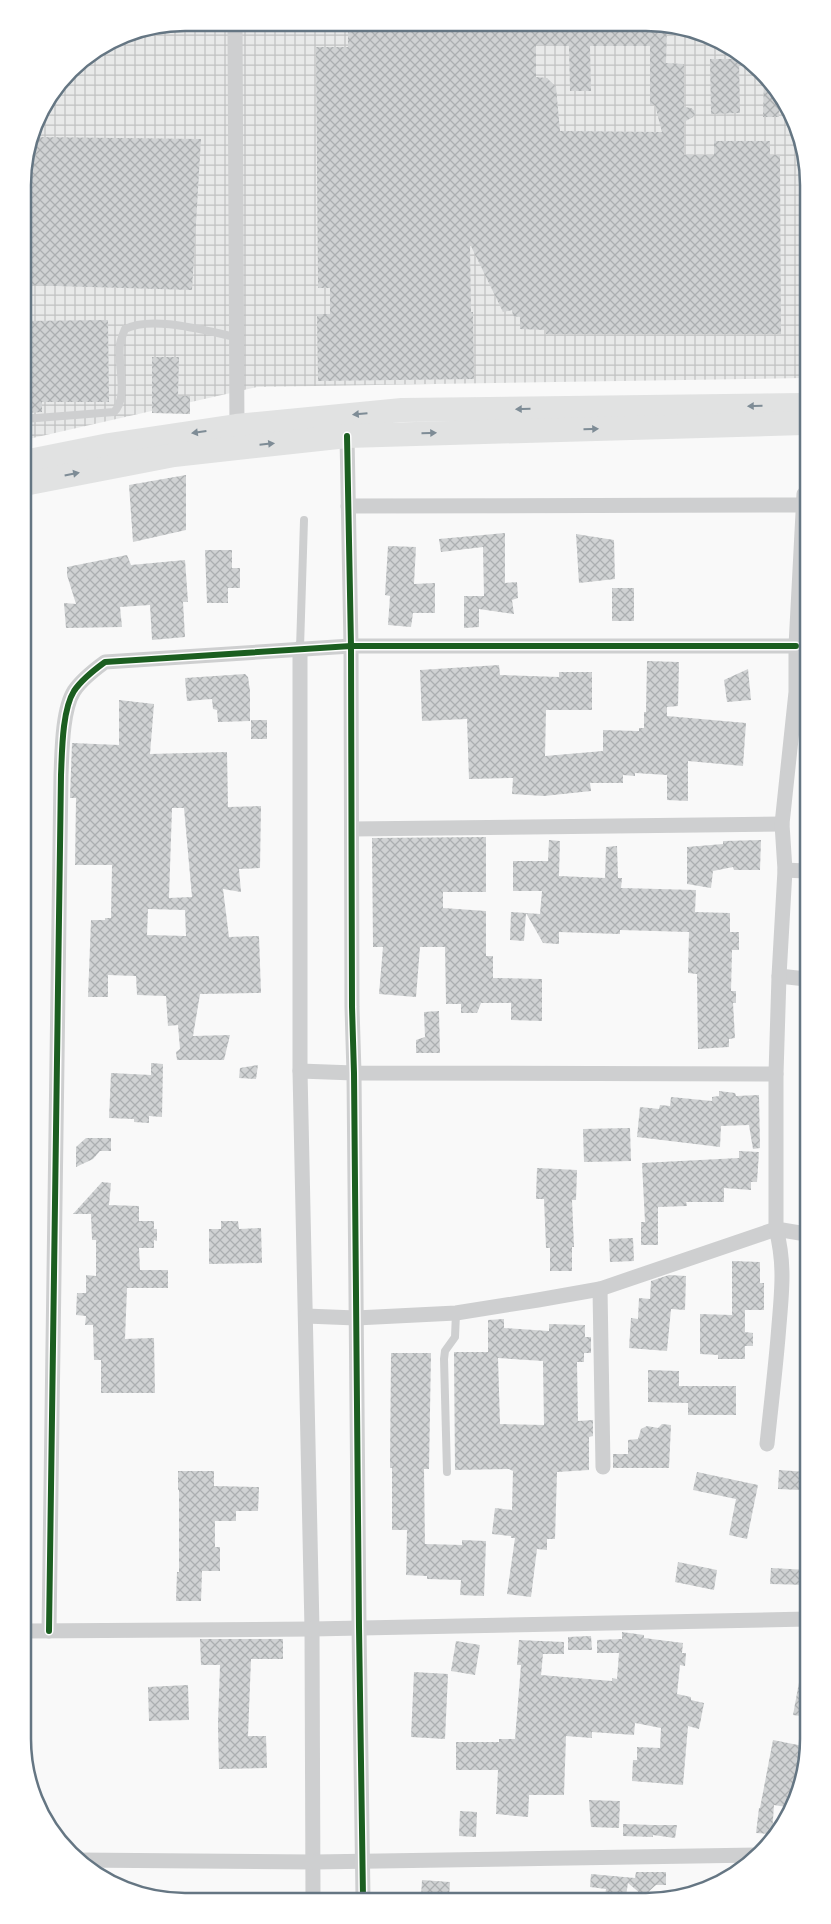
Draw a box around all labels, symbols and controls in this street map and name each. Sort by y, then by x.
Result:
one-way arrow [747,402,763,410]
one-way arrow [514,405,530,413]
one-way arrow [352,410,368,418]
one-way arrow [583,425,599,433]
one-way arrow [190,428,206,436]
one-way arrow [421,429,437,437]
one-way arrow [259,440,275,448]
one-way arrow [64,470,80,478]

